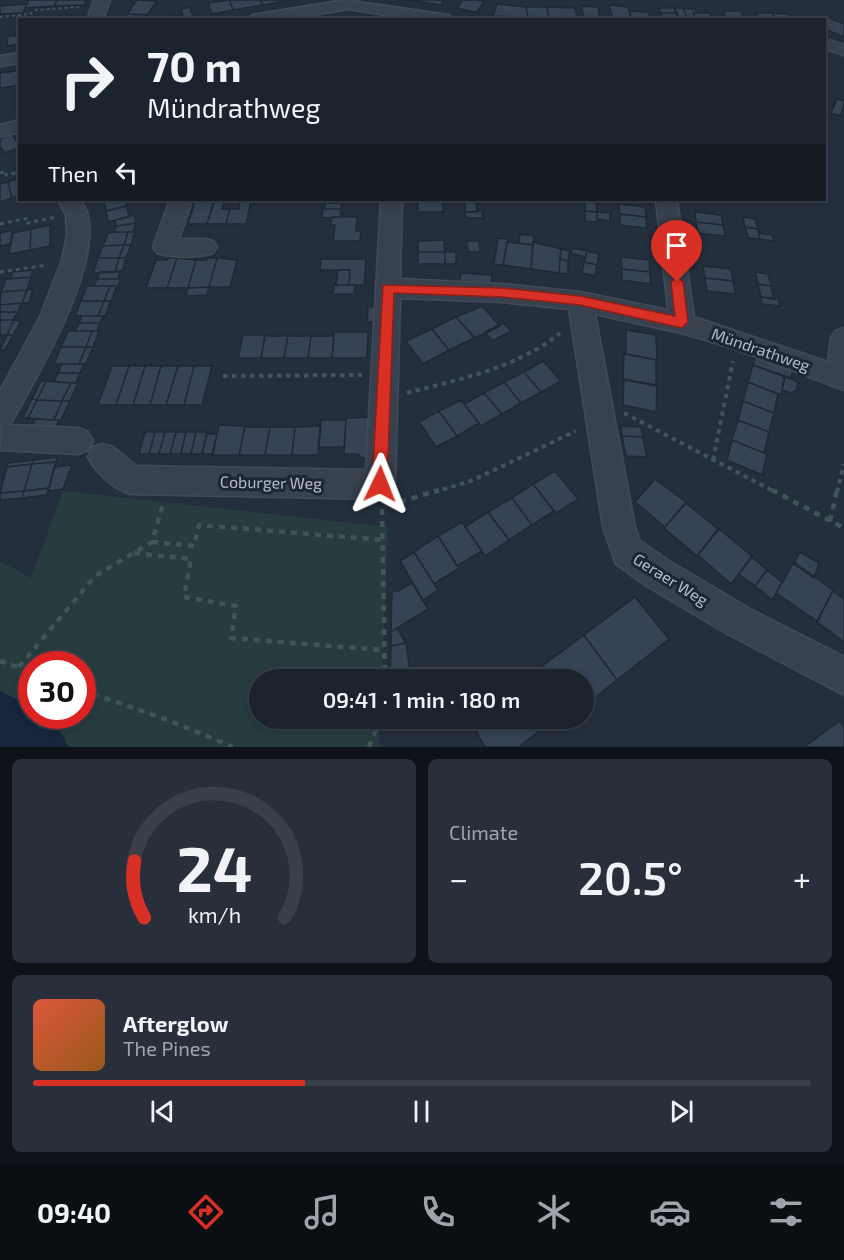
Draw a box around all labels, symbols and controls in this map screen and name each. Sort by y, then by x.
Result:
text: 70 m [147,40,242,90]
icon: right [48,42,126,120]
text: Mündrathweg [147,91,321,123]
icon: left [110,156,143,189]
text: Then [48,160,98,186]
pin [651,220,702,282]
icon: arrive [660,229,693,262]
street label: Mündrathweg [709,323,813,375]
position arrow [348,452,412,516]
street label: Coburger Weg [220,472,322,492]
street label: Geraer Weg [630,549,712,609]
speed limit sign: 30 [18,651,96,729]
text: 09:41 · 1 min · 180 m [323,686,520,712]
text: Climate [449,820,518,844]
text: 24 [176,830,252,905]
text: 20.5° [578,850,683,904]
text: − [449,858,468,898]
text: + [793,858,811,898]
text: km/h [187,902,241,927]
text: Afterglow [123,1010,228,1036]
text: The Pines [123,1036,211,1060]
icon: previous [146,1095,179,1128]
icon: pause [405,1095,438,1128]
icon: next [665,1095,698,1128]
icon: directions [185,1191,227,1233]
icon: music [301,1191,343,1233]
icon: phone [417,1191,459,1233]
icon: climate [533,1191,575,1233]
icon: car [649,1191,691,1233]
icon: filters [765,1191,807,1233]
text: 09:40 [37,1196,111,1228]

